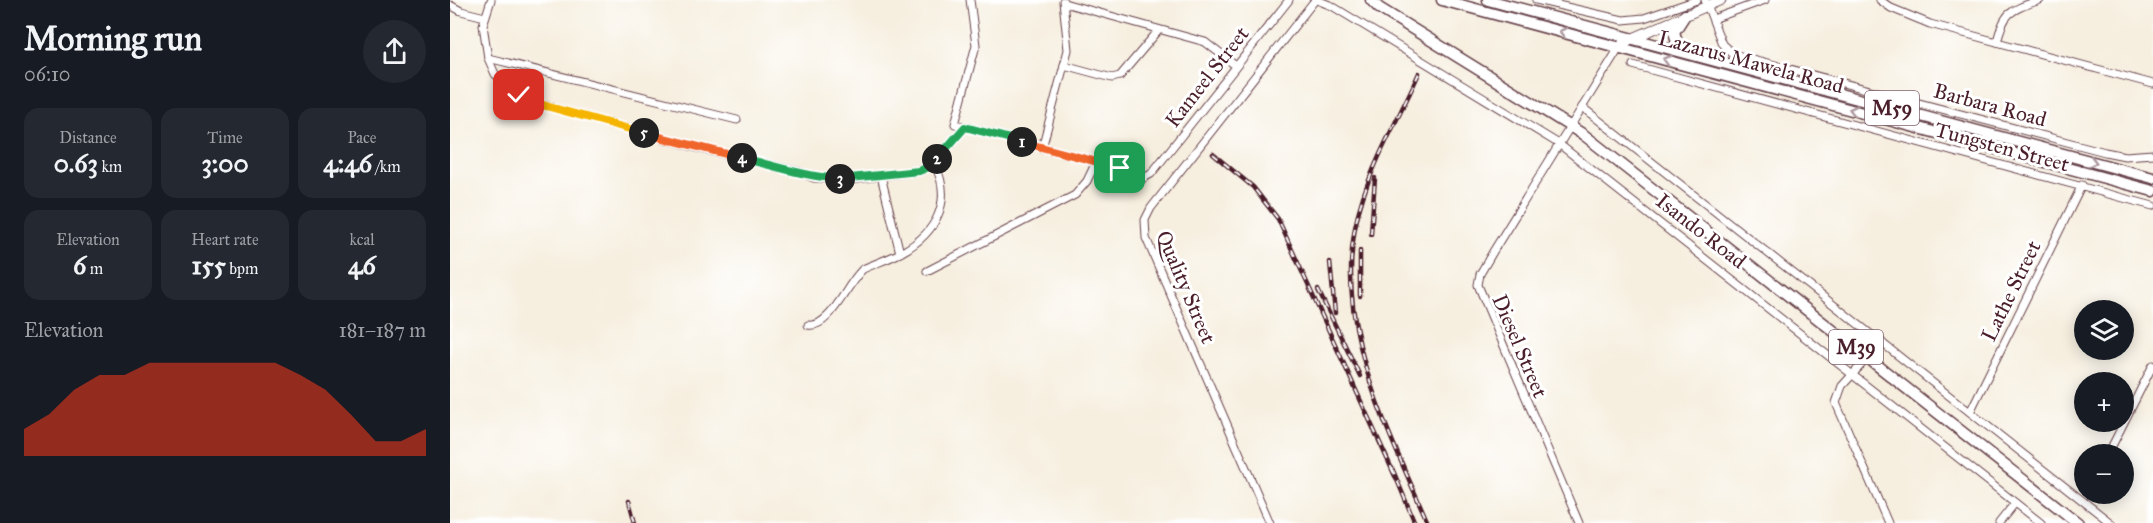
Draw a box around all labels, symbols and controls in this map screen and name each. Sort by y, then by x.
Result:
text: Morning run [24,19,202,59]
button: share [363,20,426,83]
street label: Kameel Street [1159,21,1255,133]
street label: Lazarus Mawela Road [1655,25,1847,99]
one-way arrow [1558,26,1568,39]
one-way arrow [1662,55,1673,67]
text: 06:10 [24,62,70,86]
pin [493,69,544,120]
street label: Barbara Road [1931,77,2050,133]
icon: check [502,78,535,111]
road number: M59 [1865,91,1919,125]
one-way arrow [1848,105,1858,118]
street label: Tungsten Street [1932,117,2073,178]
pin: 5 [629,118,659,148]
text: 5 [640,123,648,142]
pin: 1 [1007,127,1037,157]
text: Distance [59,128,117,147]
text: Time [207,128,243,147]
text: Pace [347,128,377,147]
text: 1 [1019,132,1025,151]
pin [1094,142,1145,193]
pin: 4 [727,143,757,173]
pin: 2 [922,144,952,174]
text: 0.63 [54,147,98,179]
text: 3:00 [201,147,249,179]
text: 4:46 [323,147,372,179]
text: 4 [738,148,746,167]
text: 2 [933,149,941,168]
icon: arrive [1103,151,1136,184]
one-way arrow [2087,155,2098,167]
text: km [98,157,122,176]
text: /km [372,157,401,176]
pin: 3 [825,164,855,194]
text: 3 [837,169,843,188]
street label: Isando Road [1651,188,1752,275]
street label: Quality Street [1151,227,1222,348]
text: Elevation [56,230,120,249]
text: Heart rate [191,230,259,249]
text: kcal [349,230,375,249]
street label: Lathe Street [1975,236,2047,346]
text: 6 [73,249,86,281]
text: 155 [192,249,226,281]
text: 46 [348,249,376,281]
text: m [86,259,103,278]
text: bpm [226,259,258,278]
street label: Diesel Street [1487,290,1554,402]
map controls [2074,300,2134,504]
button: layers [2074,300,2134,360]
text: Elevation [24,318,103,342]
text: 181–187 m [339,318,426,342]
road number: M39 [1829,330,1883,364]
button: + [2074,372,2134,432]
button: − [2074,444,2134,504]

